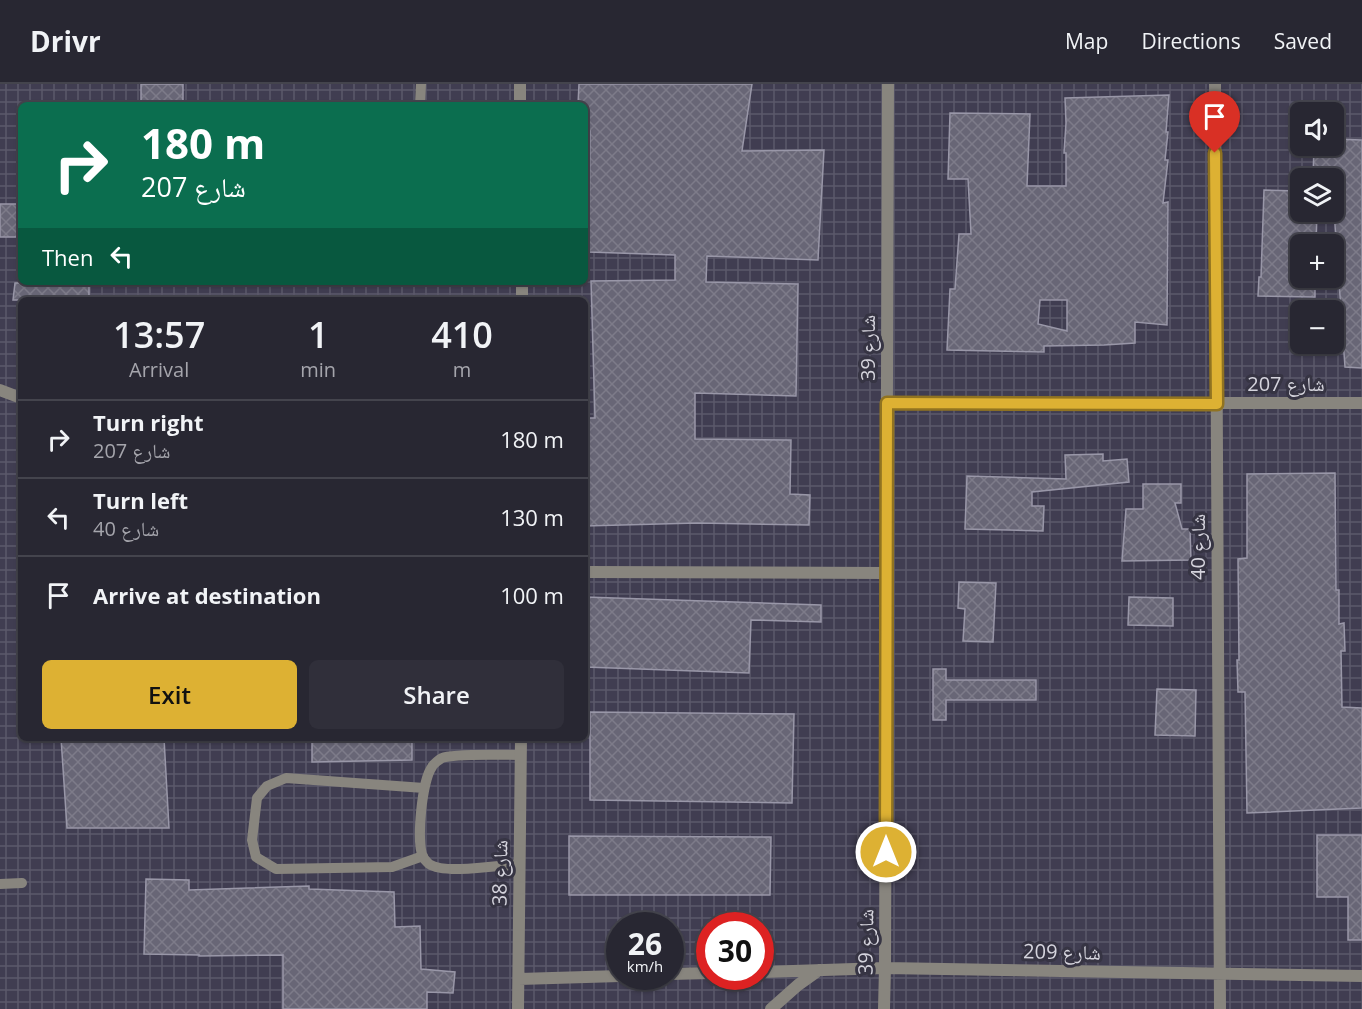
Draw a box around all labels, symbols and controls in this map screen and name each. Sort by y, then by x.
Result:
text: Drivr [30,22,101,60]
text: Map [1065,27,1108,55]
text: Directions [1141,27,1241,55]
text: Saved [1274,27,1332,55]
pin [1189,91,1240,153]
icon: arrive [1198,100,1231,133]
map controls [1290,102,1344,354]
button: sound [1290,102,1344,156]
text: 180 m [141,114,265,171]
icon: right [42,126,120,204]
text: شارع 207 [141,168,246,205]
button: layers [1290,168,1344,222]
button: + [1290,234,1344,288]
icon: left [105,240,138,273]
text: Then [42,242,93,272]
button: − [1290,300,1344,354]
text: 13:57 [113,310,205,359]
text: 1 [308,310,329,359]
text: 410 [431,310,493,359]
street label: شارع 39 [854,315,881,381]
text: Arrival [129,356,189,383]
text: min [300,356,336,383]
text: m [453,356,471,383]
street label: شارع 207 [1247,370,1325,397]
text: Turn right [93,407,204,437]
icon: right [42,423,75,456]
text: 180 m [500,424,564,454]
text: شارع 207 [93,437,171,464]
text: Turn left [93,485,188,515]
icon: left [42,501,75,534]
text: 130 m [500,502,564,532]
street label: شارع 40 [1184,514,1211,580]
text: شارع 40 [93,515,159,542]
icon: arrive [42,579,75,612]
text: Arrive at destination [93,580,321,610]
text: 100 m [500,580,564,610]
button: Exit [42,660,297,729]
button: Share [309,660,564,729]
position arrow [854,820,918,884]
street label: شارع 38 [485,840,514,906]
street label: شارع 39 [851,909,880,975]
speed limit sign: 30 [696,912,774,990]
text: 26 [628,923,662,964]
street label: شارع 209 [1023,937,1101,966]
text: km/h [627,956,663,976]

